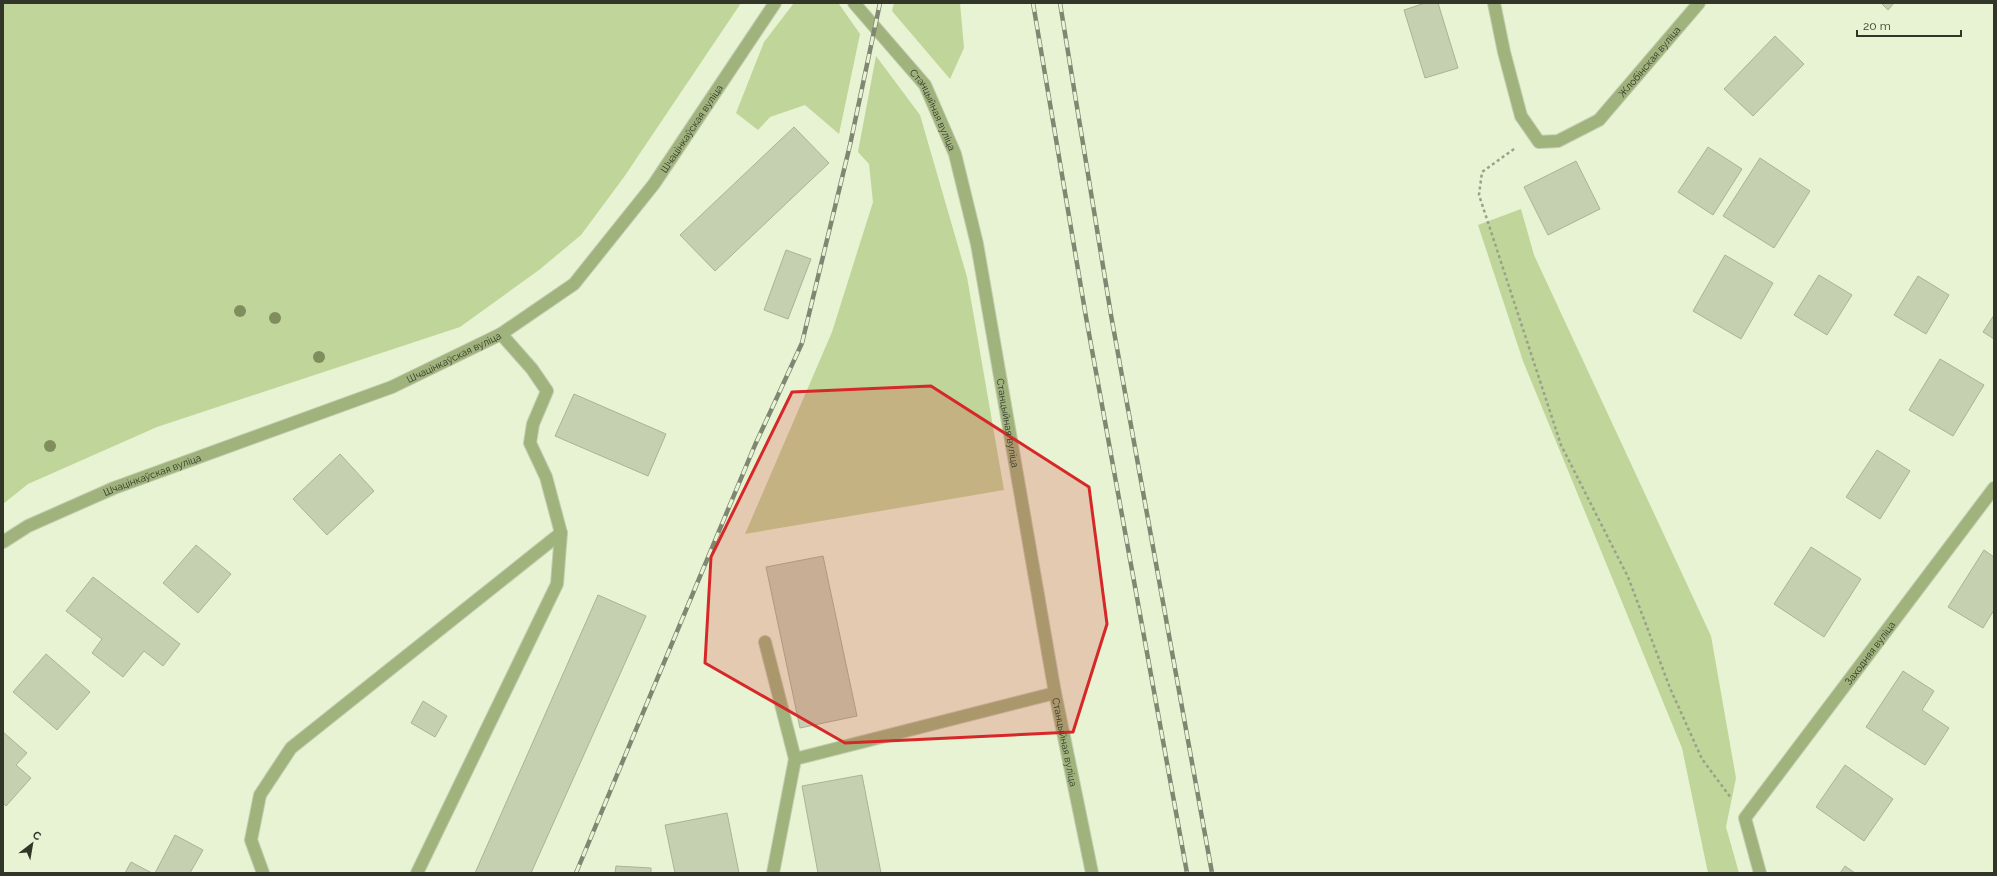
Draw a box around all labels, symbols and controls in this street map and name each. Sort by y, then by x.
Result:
scale bar [1857,12,1961,38]
text: 20 m [1863,19,1891,33]
street label: Жлобінская вуліца [1616,24,1683,99]
street label: Станцыйная вуліца [908,67,958,152]
street label: Шчацінкаўская вуліца [658,83,725,175]
street label: Шчацінкаўская вуліца [405,330,503,385]
street label: Станцыйная вуліца [994,378,1021,469]
street label: Шчацінкаўская вуліца [102,452,203,498]
street label: Заходняя вуліца [1843,619,1897,687]
street label: Станцыйная вуліца [1050,697,1079,787]
north arrow [12,824,52,864]
text: С [30,828,44,844]

